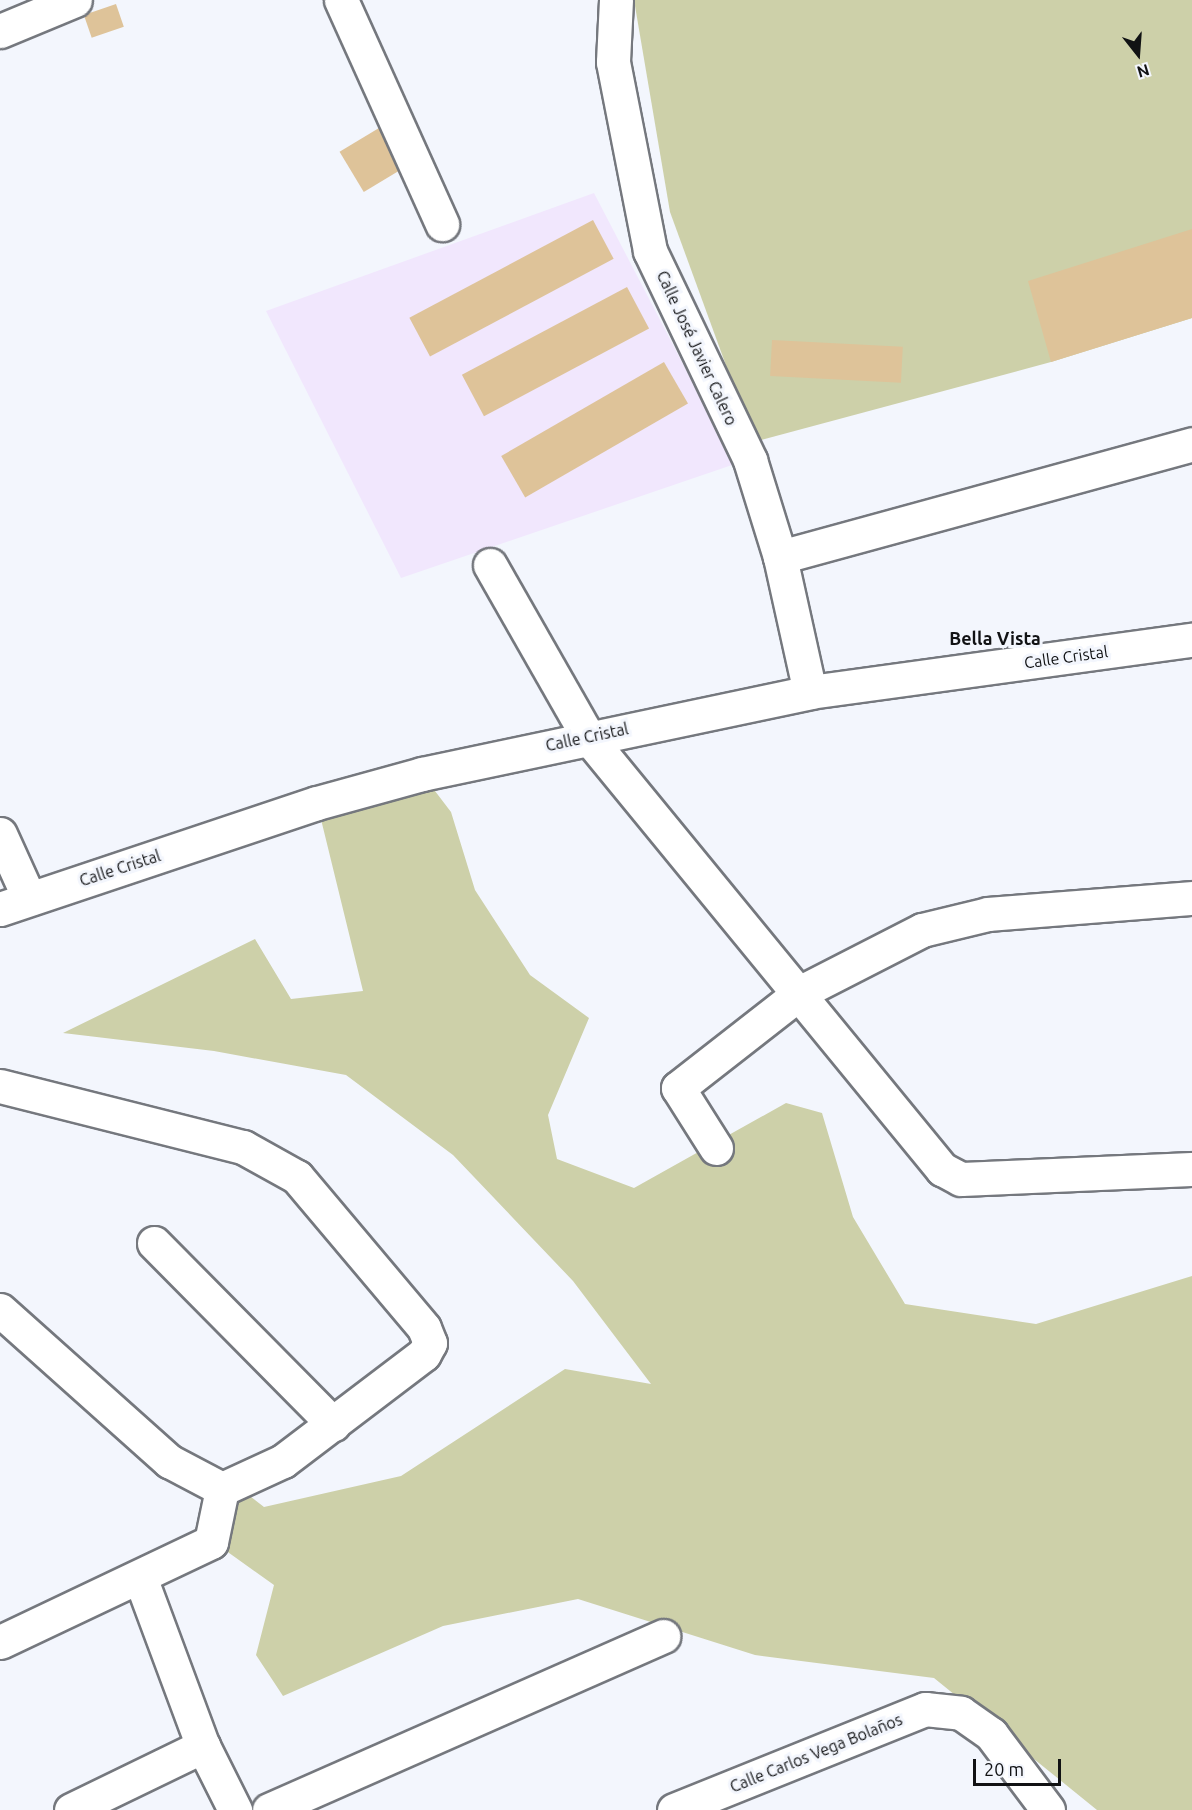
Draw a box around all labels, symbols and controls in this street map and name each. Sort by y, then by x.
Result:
north arrow [1108,24,1168,84]
text: N [1135,61,1152,82]
street label: Calle José Javier Calero [653,268,741,428]
district label: Bella Vista [949,627,1041,649]
street label: Calle Cristal [1023,642,1109,672]
street label: Calle Cristal [544,719,630,755]
street label: Calle Cristal [77,846,163,890]
street label: Calle Carlos Vega Bolaños [727,1710,905,1796]
scale bar [976,1747,1064,1785]
text: 20 m [984,1759,1024,1779]

